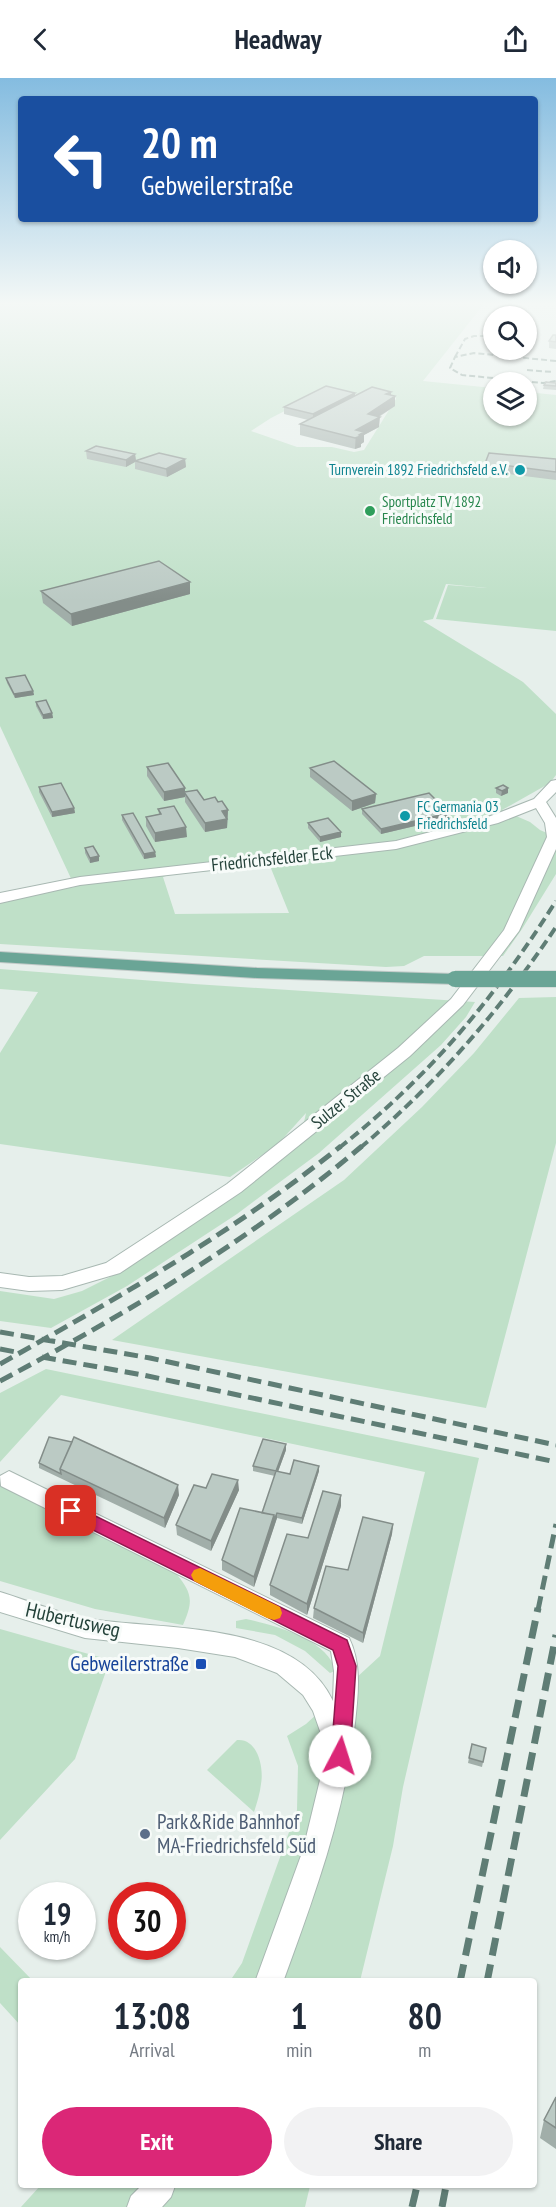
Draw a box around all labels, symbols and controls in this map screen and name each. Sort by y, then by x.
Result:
text: Headway [234,22,322,56]
icon: back [24,23,57,56]
icon: share [499,23,532,56]
text: 20 m [141,115,218,170]
icon: left [42,120,120,198]
text: Gebweilerstraße [141,168,294,202]
map controls [483,240,537,426]
button: sound [483,240,537,294]
button: search [483,306,537,360]
button: layers [483,372,537,426]
place label: Turnverein 1892 Friedrichsfeld e.V. [329,460,508,479]
marker: Turnverein 1892 Friedrichsfeld e.V. [513,463,527,477]
place label: Sportplatz TV 1892 Friedrichsfeld [382,492,481,528]
marker: Sportplatz TV 1892 Friedrichsfeld [363,504,377,518]
place label: FC Germania 03 Friedrichsfeld [417,797,499,833]
marker: FC Germania 03 Friedrichsfeld [398,809,412,823]
street label: Friedrichsfelder Eck [210,841,334,876]
street label: Sulzer Straße [306,1064,385,1134]
pin [45,1485,96,1536]
icon: arrive [54,1494,87,1527]
street label: Hubertusweg [23,1596,123,1643]
place label: Gebweilerstraße [70,1650,189,1677]
marker: Gebweilerstraße [194,1657,208,1671]
position arrow [308,1724,372,1788]
place label: Park&Ride Bahnhof MA-Friedrichsfeld Süd [157,1808,316,1859]
marker: Park&Ride Bahnhof MA-Friedrichsfeld Süd [138,1827,152,1841]
speed limit sign: 30 [108,1882,186,1960]
text: 19 [43,1894,71,1933]
text: km/h [44,1927,70,1946]
text: 13:08 [113,1992,191,2039]
text: 1 [291,1992,308,2039]
text: 80 [407,1992,442,2039]
text: Arrival [129,2037,175,2063]
text: min [286,2037,312,2063]
text: m [418,2037,431,2063]
button: Exit [42,2107,272,2176]
button: Share [284,2107,513,2176]

